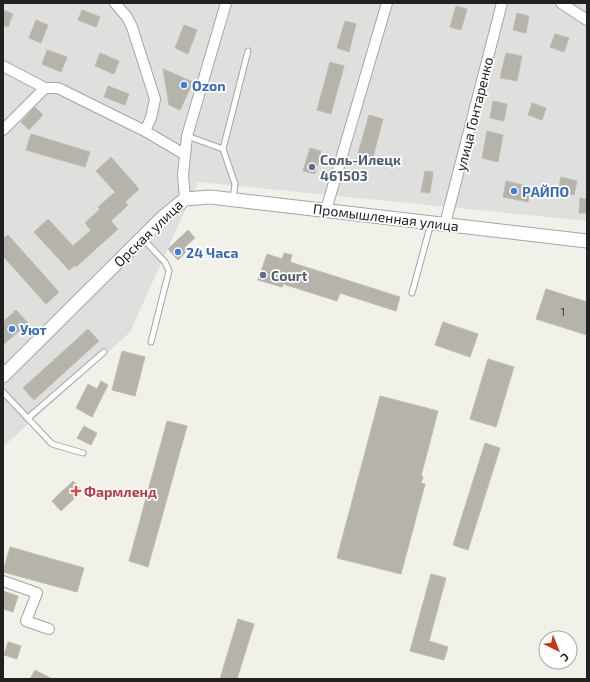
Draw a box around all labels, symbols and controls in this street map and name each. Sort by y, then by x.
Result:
street label: улица Гонтаренко [452,55,496,173]
place label: Ozon [192,77,226,94]
marker: Ozon [179,80,189,90]
place label: Соль-Илецк 461503 [320,151,401,184]
marker: Соль-Илецк 461503 [307,162,317,172]
place label: РАЙПО [522,183,569,200]
marker: РАЙПО [509,186,519,196]
street label: Орская улица [110,196,186,270]
street label: Промышленная улица [312,200,460,234]
place label: 24 Часа [186,244,239,261]
marker: 24 Часа [173,247,183,257]
place label: Court [271,267,308,284]
marker: Court [258,270,268,280]
house number: 1 [561,304,565,318]
place label: Уют [20,321,47,338]
marker: Уют [7,324,17,334]
place label: Фармленд [84,483,157,500]
marker: Фармленд [71,486,81,496]
north arrow [538,630,578,670]
text: С [558,651,572,665]

